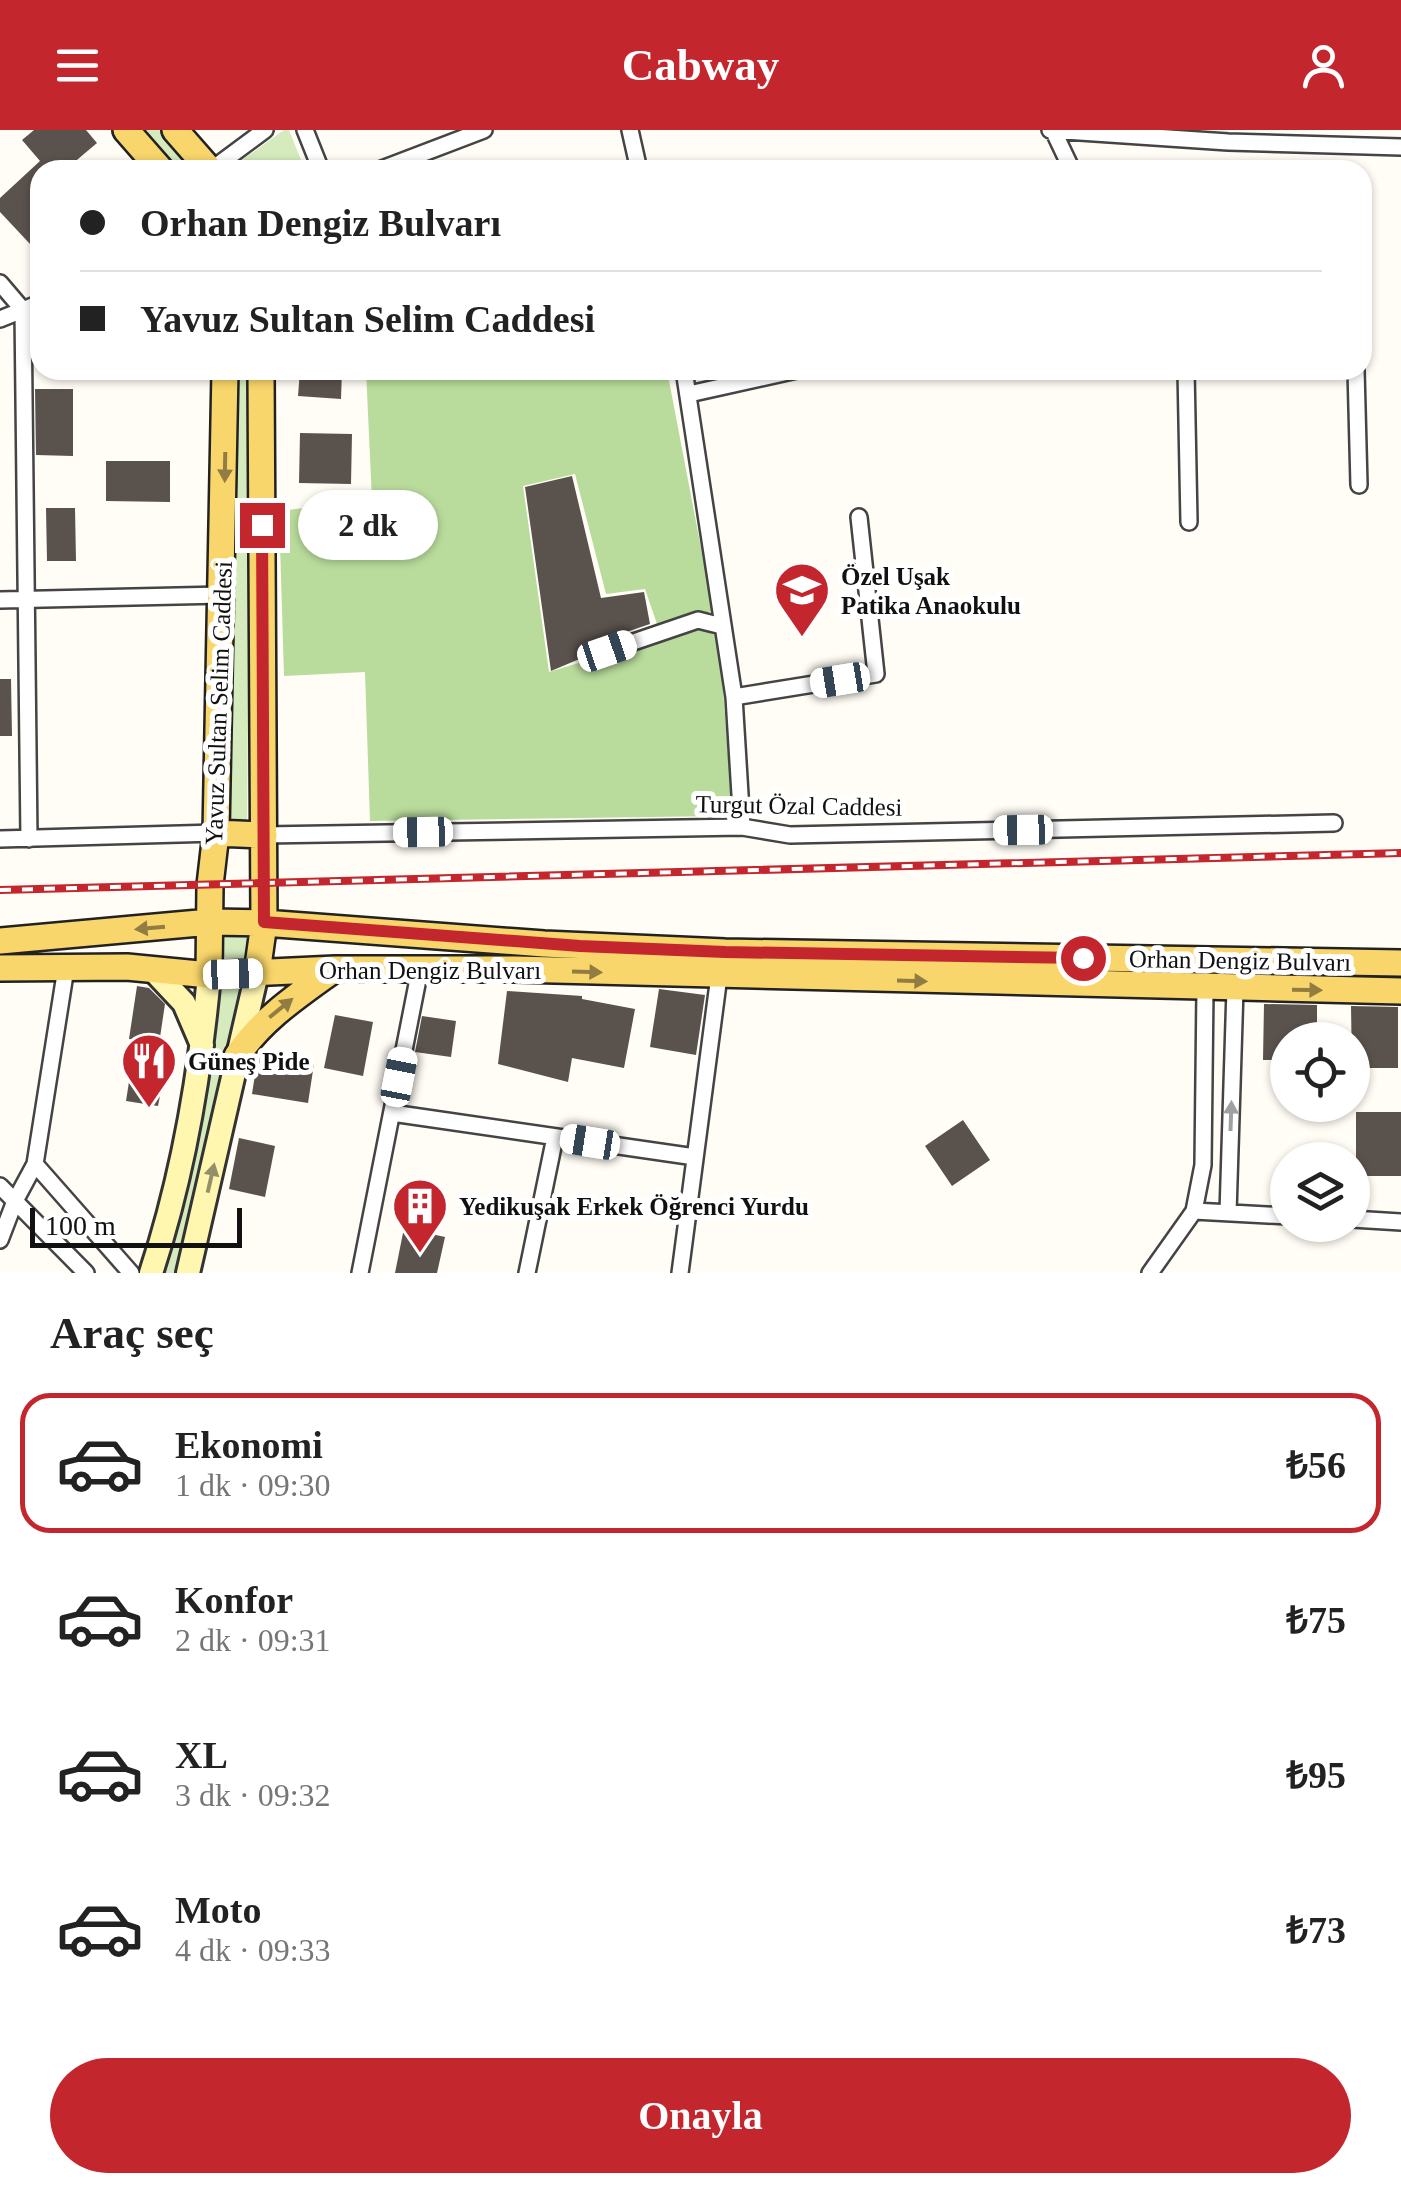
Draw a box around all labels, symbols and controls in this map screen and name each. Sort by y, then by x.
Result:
icon: menu [50,38,105,93]
icon: person [1296,38,1351,93]
text: Cabway [622,40,779,90]
text: Orhan Dengiz Bulvarı [140,202,501,244]
text: Yavuz Sultan Selim Caddesi [140,298,595,340]
one-way arrow [216,452,232,484]
callout: 2 dk [297,490,437,560]
route end [240,503,285,548]
text: 2 dk [338,507,398,543]
street label: Yavuz Sultan Selim Caddesi [200,560,237,846]
school or university icon: Özel Uşak Patika Anaokulu [772,560,832,639]
place label: Özel Uşak Patika Anaokulu [841,563,1021,619]
car [574,627,640,675]
car [808,660,872,700]
street label: Turgut Özal Caddesi [695,790,903,821]
car [993,814,1053,846]
car [393,816,453,848]
one-way arrow [133,920,165,936]
route start [1061,936,1106,981]
street label: Orhan Dengiz Bulvarı [1129,945,1351,976]
street label: Orhan Dengiz Bulvarı [319,957,541,984]
car [202,958,264,990]
one-way arrow [571,964,603,980]
one-way arrow [896,973,928,989]
one-way arrow [1291,982,1323,998]
one-way arrow [269,998,294,1019]
map controls [1270,1022,1370,1242]
button: locate [1270,1022,1370,1122]
restaurant icon: Güneş Pide [119,1031,179,1110]
car [379,1045,419,1109]
place label: Güneş Pide [188,1048,310,1075]
one-way arrow [1224,1099,1240,1131]
car [558,1122,622,1162]
button: layers [1270,1142,1370,1242]
one-way arrow [203,1162,219,1193]
building icon: Yedikuşak Erkek Öğrenci Yurdu [390,1176,450,1255]
place label: Yedikuşak Erkek Öğrenci Yurdu [459,1193,809,1220]
scale bar [30,1203,242,1248]
text: 100 m [45,1210,116,1241]
text: Araç seç [50,1308,214,1358]
icon: car [55,1418,145,1508]
text: Ekonomi [175,1424,323,1466]
text: ₺56 [1286,1444,1346,1486]
text: 1 dk · 09:30 [175,1467,331,1503]
icon: car [55,1573,145,1663]
text: Konfor [175,1579,293,1621]
text: ₺75 [1286,1599,1346,1641]
text: 2 dk · 09:31 [175,1622,331,1658]
icon: car [55,1728,145,1818]
text: XL [175,1734,228,1776]
text: ₺95 [1286,1754,1346,1796]
text: 3 dk · 09:32 [175,1777,331,1813]
icon: car [55,1883,145,1973]
text: Moto [175,1889,262,1931]
text: ₺73 [1286,1909,1346,1951]
text: 4 dk · 09:33 [175,1932,331,1968]
button: Onayla [50,2058,1351,2173]

